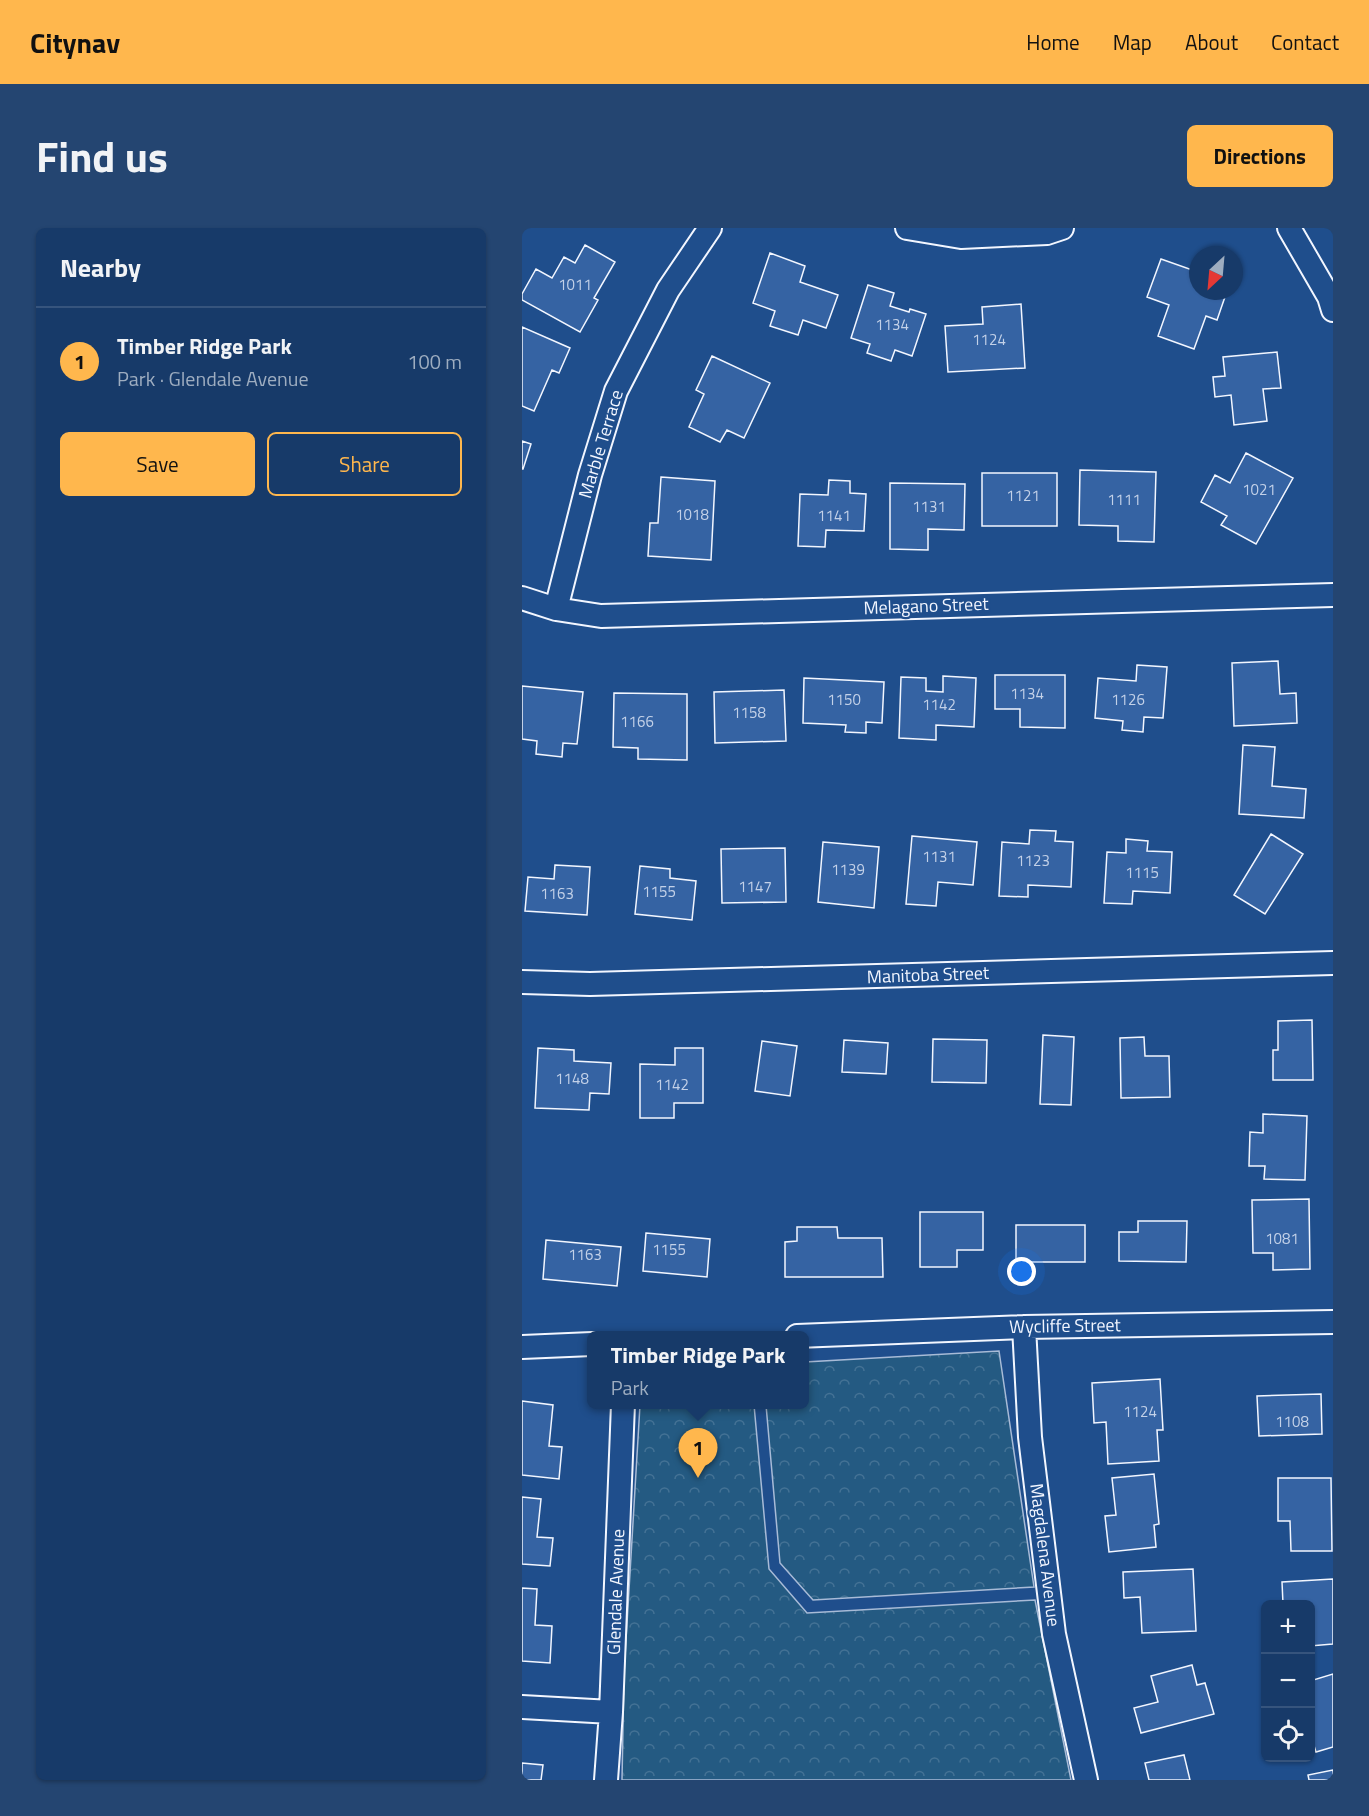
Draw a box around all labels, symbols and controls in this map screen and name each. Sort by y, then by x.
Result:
text: Citynav [30,21,120,64]
text: Home [1026,26,1080,58]
text: Map [1113,26,1152,58]
text: About [1185,26,1238,58]
text: Contact [1271,26,1339,58]
text: Find us [36,124,168,188]
button: Directions [1187,125,1333,187]
north arrow [1189,246,1243,300]
text: Nearby [60,248,141,287]
house number: 1011 [558,273,592,296]
house number: 1134 [875,313,909,336]
house number: 1124 [972,328,1006,351]
text: Timber Ridge Park [117,329,292,363]
text: 1 [74,346,85,377]
text: 100 m [407,346,462,377]
text: Park · Glendale Avenue [117,363,308,394]
street label: Marble Terrace [571,386,630,501]
button: Save [60,432,255,496]
button: Share [267,432,462,496]
house number: 1021 [1242,478,1276,501]
house number: 1121 [1006,484,1040,507]
house number: 1111 [1107,488,1141,511]
house number: 1131 [912,495,946,518]
house number: 1018 [675,503,709,526]
house number: 1141 [817,504,851,527]
street label: Melagano Street [863,590,990,621]
house number: 1134 [1010,682,1044,705]
house number: 1150 [827,688,861,711]
house number: 1126 [1111,688,1145,711]
house number: 1142 [922,693,956,716]
house number: 1158 [732,701,766,724]
house number: 1166 [620,710,654,733]
house number: 1131 [922,845,956,868]
house number: 1123 [1016,849,1050,872]
house number: 1139 [831,858,865,881]
house number: 1115 [1125,861,1159,884]
house number: 1147 [738,875,772,898]
house number: 1155 [642,880,676,903]
house number: 1163 [540,882,574,905]
street label: Manitoba Street [866,959,990,990]
house number: 1148 [555,1067,589,1090]
house number: 1142 [655,1073,689,1096]
house number: 1081 [1265,1227,1299,1250]
house number: 1155 [652,1238,686,1261]
house number: 1163 [568,1243,602,1266]
your location [1007,1257,1036,1286]
street label: Wycliffe Street [1009,1311,1122,1340]
popup [587,1331,809,1409]
text: Timber Ridge Park [611,1338,785,1372]
text: Park [611,1372,649,1403]
house number: 1124 [1123,1400,1157,1423]
house number: 1108 [1275,1410,1309,1433]
pin: 1 [678,1428,717,1478]
street label: Magdalena Avenue [1023,1482,1068,1628]
street label: Glendale Avenue [600,1529,631,1655]
map controls [1261,1600,1315,1762]
button: + [1261,1600,1315,1654]
button: − [1261,1654,1315,1708]
button: locate [1261,1708,1315,1762]

